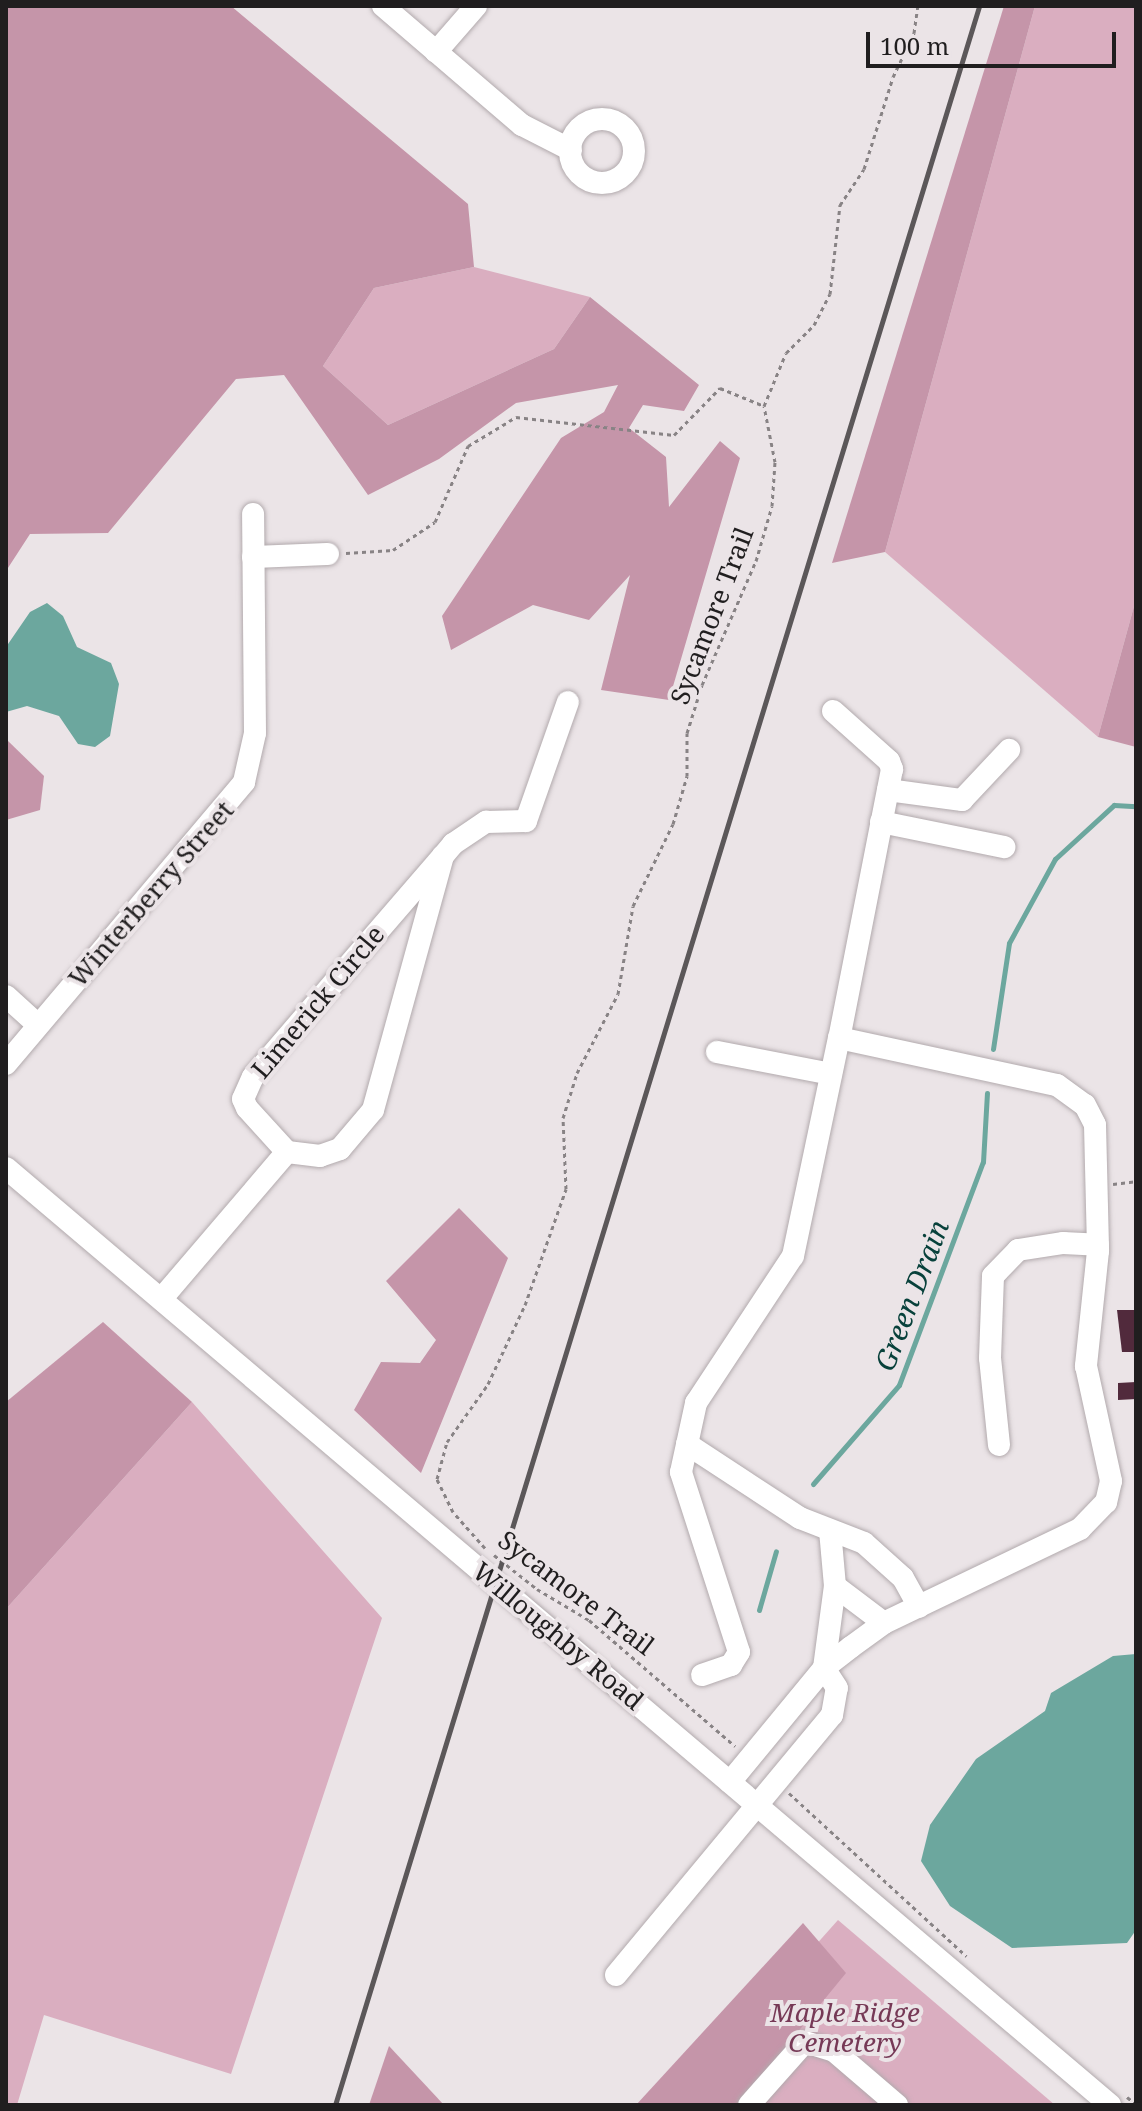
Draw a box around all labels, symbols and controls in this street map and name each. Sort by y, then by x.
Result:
scale bar [870,16,1120,66]
text: 100 m [880,29,949,62]
street label: Sycamore Trail [664,523,760,709]
street label: Winterberry Street [62,795,240,993]
street label: Limerick Circle [245,919,391,1085]
water label: Green Drain [867,1215,955,1375]
street label: Sycamore Trail [492,1524,660,1662]
street label: Willoughby Road [466,1556,650,1716]
park label: Maple Ridge Cemetery [770,1997,920,2058]

